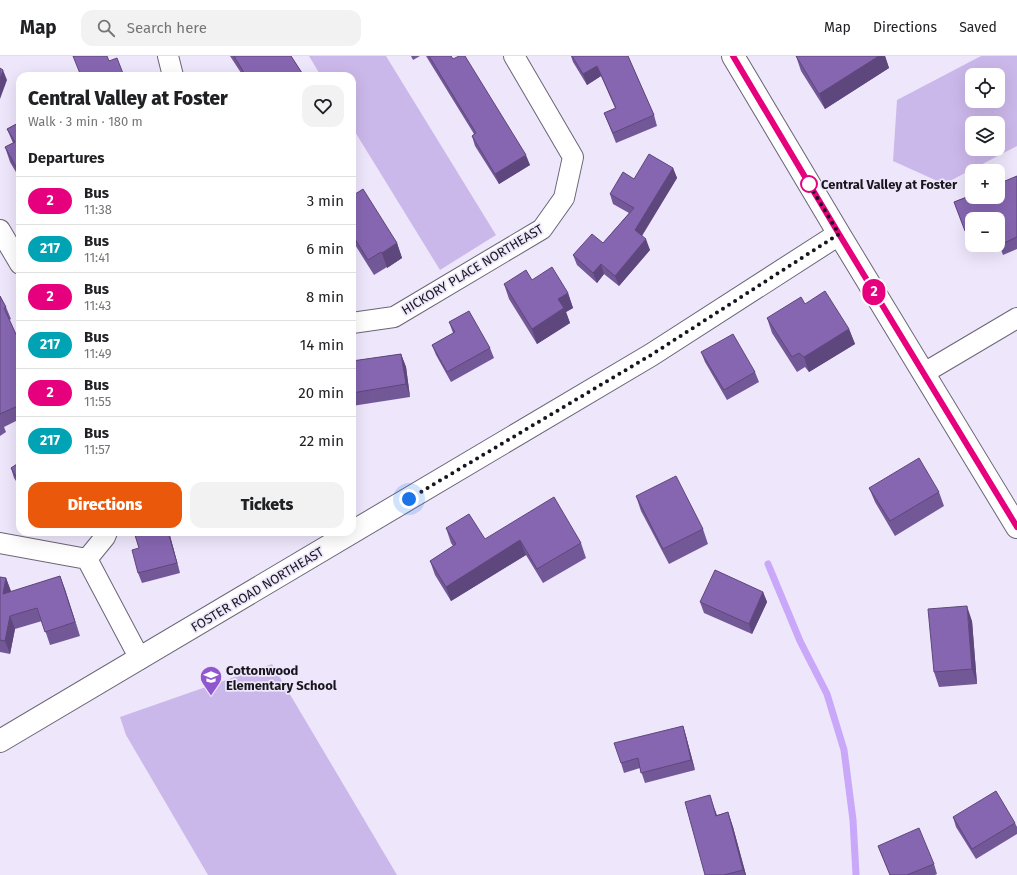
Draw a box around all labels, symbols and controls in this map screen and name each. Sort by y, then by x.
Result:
search box [81,10,361,46]
text: Map [20,16,57,39]
icon: search [95,17,117,39]
text: Search here [127,19,207,37]
text: Map [824,19,851,36]
text: Directions [873,19,937,36]
text: Saved [959,19,997,36]
map controls [965,68,1005,252]
button: locate [965,68,1005,108]
button: heart [302,85,344,127]
text: Central Valley at Foster [28,87,228,110]
text: Walk · 3 min · 180 m [28,114,143,129]
button: layers [965,116,1005,156]
text: Departures [28,149,105,167]
button: + [965,164,1005,204]
marker: Central Valley at Foster [800,175,818,193]
place label: Central Valley at Foster [821,177,958,192]
text: Bus [84,184,109,202]
text: 2 [46,192,54,209]
text: 3 min [307,192,344,210]
text: 11:38 [84,202,112,217]
button: − [965,212,1005,252]
street label: HICKORY PLACE NORTHEAST [399,221,546,318]
text: Bus [84,232,109,250]
text: 217 [40,240,60,257]
text: 6 min [306,240,344,258]
text: 11:41 [84,250,110,265]
line badge: 2 [861,279,887,305]
text: Bus [84,280,109,298]
text: 2 [870,283,878,300]
text: 2 [46,288,54,305]
text: 8 min [306,288,344,306]
text: 11:43 [84,298,111,313]
text: Bus [84,328,109,346]
text: 217 [40,336,60,353]
text: 14 min [300,336,344,354]
text: 11:49 [84,346,112,361]
text: Bus [84,376,109,394]
text: 2 [46,384,54,401]
text: 20 min [298,384,344,402]
text: 11:55 [84,394,111,409]
text: Bus [84,424,109,442]
text: 217 [40,432,60,449]
text: 22 min [299,432,344,450]
text: 11:57 [84,442,110,457]
button: Directions [28,482,182,528]
button: Tickets [190,482,344,528]
your location [399,489,419,509]
street label: FOSTER ROAD NORTHEAST [188,544,326,635]
place label: Cottonwood Elementary School [226,663,337,693]
school or university icon: Cottonwood Elementary School [198,664,224,697]

